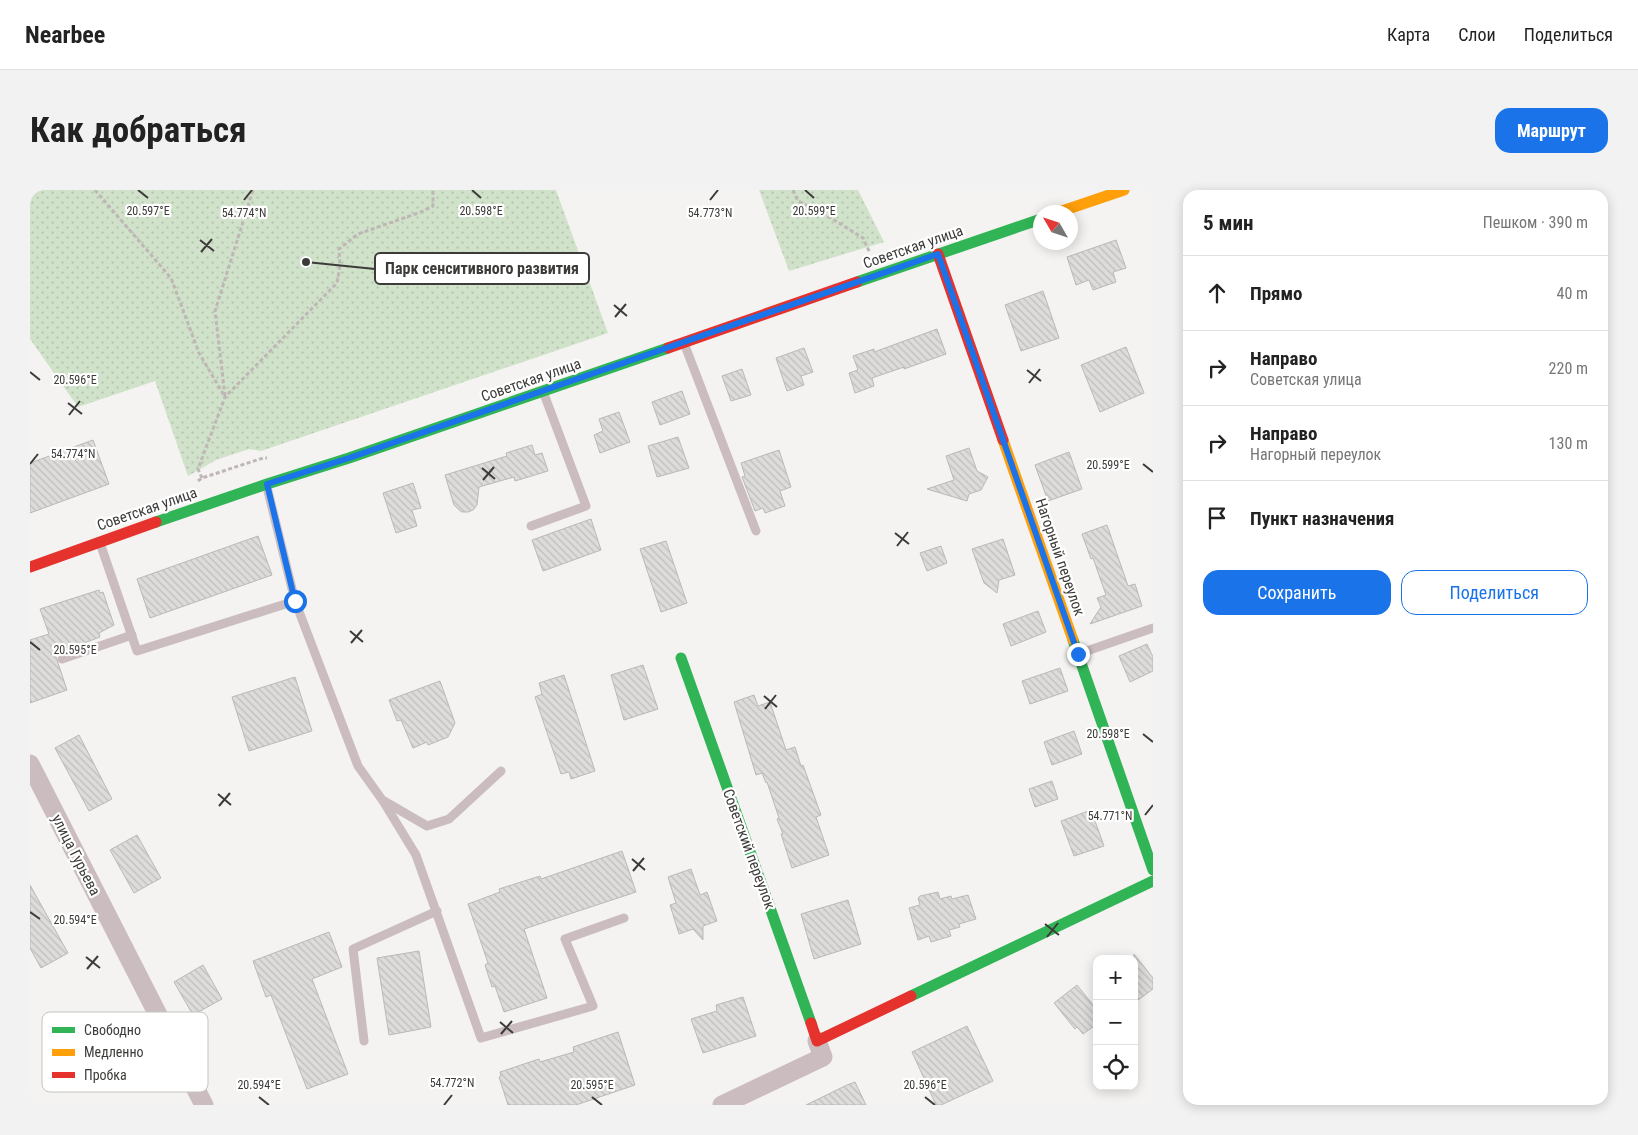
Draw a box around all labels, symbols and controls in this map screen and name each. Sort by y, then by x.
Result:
text: Nearbee [25,21,105,49]
text: Карта [1387,24,1430,45]
text: Слои [1458,24,1496,45]
text: Поделиться [1524,24,1613,45]
button: Маршрут [1495,108,1608,153]
text: Как добраться [30,110,246,151]
text: 20.597°E [126,204,170,218]
text: 20.598°E [459,204,503,218]
text: 20.599°E [792,204,836,218]
north arrow [1033,205,1078,250]
text: 54.774°N [222,206,266,220]
text: 54.773°N [688,206,732,220]
text: 5 мин [1203,211,1253,235]
text: Пешком · 390 m [1483,213,1588,232]
street label: Советская улица [861,221,965,273]
callout: Парк сенситивного развития [375,253,589,284]
text: Парк сенситивного развития [385,259,579,278]
icon: ahead [1203,279,1231,307]
text: Прямо [1250,282,1303,305]
text: 40 m [1556,284,1588,303]
text: Направо [1250,347,1317,370]
street label: Советская улица [479,354,583,406]
icon: right [1203,354,1231,382]
text: 220 m [1549,359,1588,378]
text: Советская улица [1250,370,1362,389]
text: 20.596°E [53,373,97,387]
text: Направо [1250,422,1317,445]
icon: right [1203,429,1231,457]
text: 130 m [1549,434,1588,453]
text: Нагорный переулок [1250,445,1381,464]
text: 54.774°N [51,447,95,461]
text: 20.599°E [1086,458,1130,472]
street label: Советская улица [95,483,199,535]
street label: Нагорный переулок [1031,496,1089,618]
icon: arrive [1203,504,1231,532]
text: Пункт назначения [1250,507,1394,530]
button: Сохранить [1203,570,1391,615]
button: Поделиться [1401,570,1588,615]
route start [284,590,307,613]
text: 20.595°E [53,643,97,657]
route end [1067,643,1090,666]
text: 20.598°E [1086,727,1130,741]
street label: Советский переулок [719,786,779,912]
text: 54.771°N [1088,809,1132,823]
street label: улица Гурьева [48,811,104,899]
text: 20.594°E [53,913,97,927]
map controls [1093,955,1138,1090]
button: + [1093,955,1138,1000]
button: − [1093,1000,1138,1045]
legend [42,1012,208,1092]
text: Свободно [84,1022,141,1038]
text: Медленно [84,1044,144,1060]
button: locate [1093,1045,1138,1090]
text: Пробка [84,1067,127,1083]
text: 54.772°N [430,1076,474,1090]
text: 20.594°E [237,1078,281,1092]
text: 20.595°E [570,1078,614,1092]
text: 20.596°E [903,1078,947,1092]

